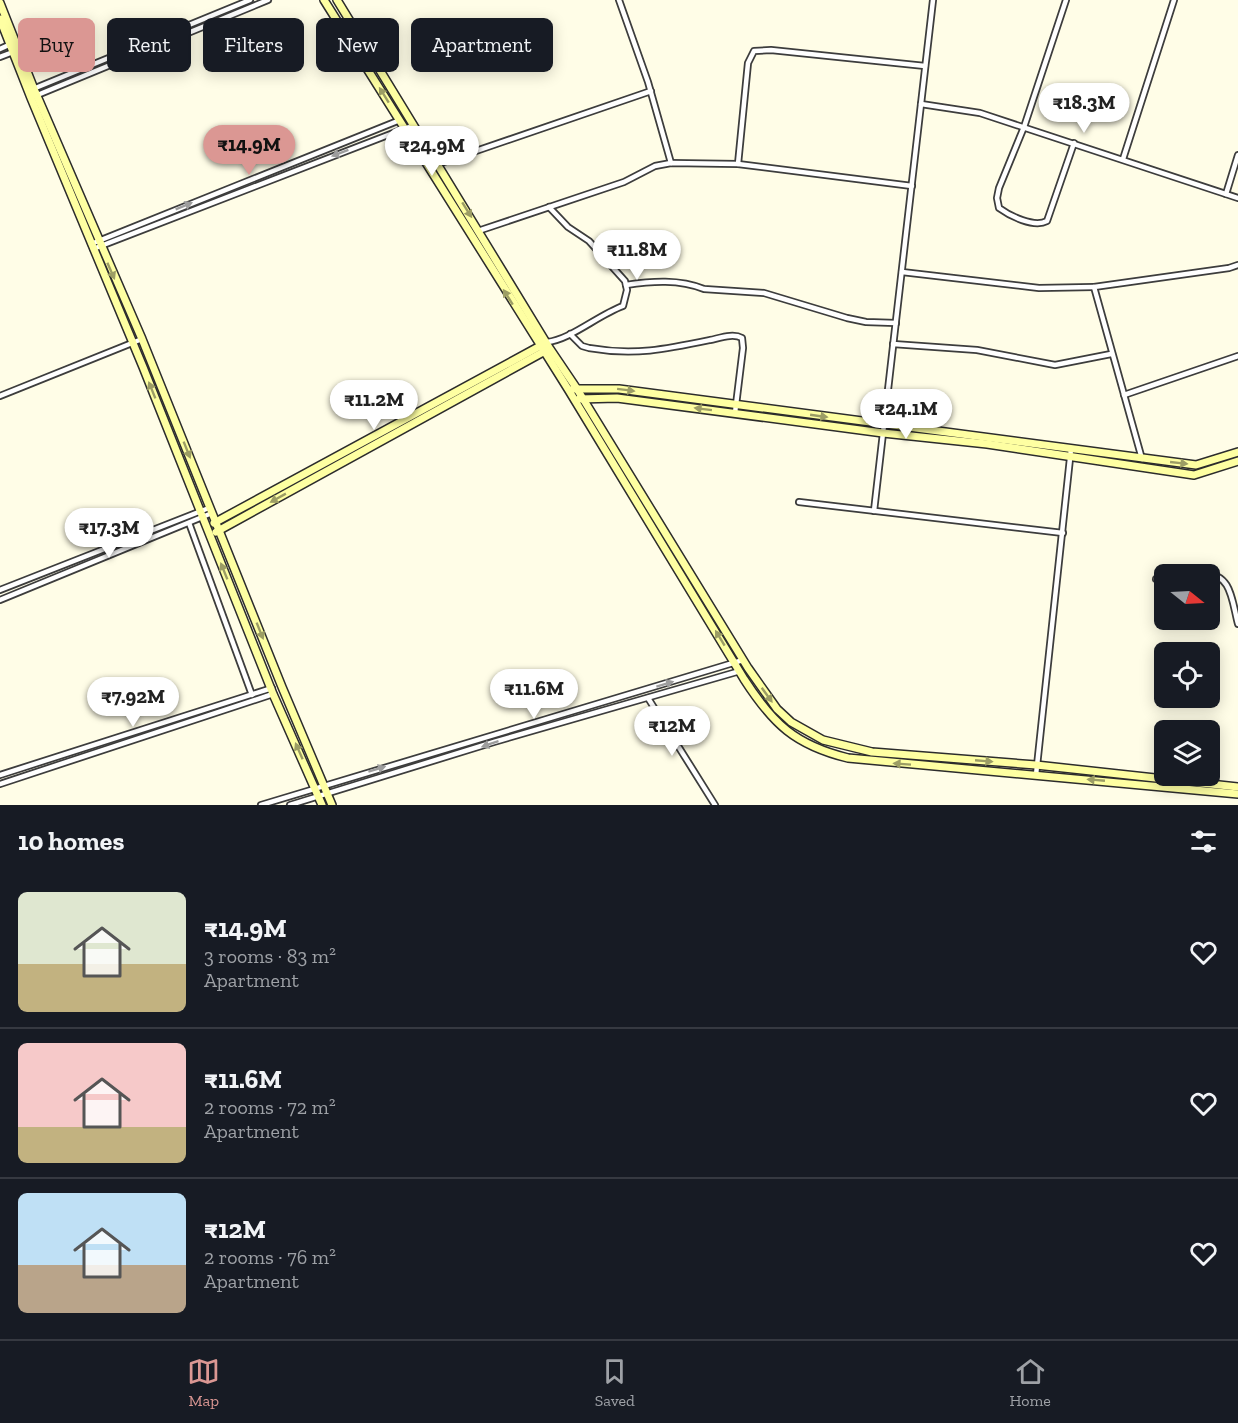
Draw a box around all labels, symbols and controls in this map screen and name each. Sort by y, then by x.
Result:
chip: Buy [18,18,95,72]
chip: Rent [107,18,191,72]
chip: Filters [203,18,304,72]
chip: New [316,18,399,72]
chip: Apartment [411,18,553,72]
pin: ₹18.3M [1035,83,1133,134]
one-way arrow [378,87,389,103]
text: ₹18.3M [1053,90,1115,114]
pin: ₹14.9M [200,125,298,176]
pin: ₹24.9M [383,126,481,177]
text: ₹14.9M [217,132,281,156]
text: ₹24.9M [399,133,465,157]
one-way arrow [331,149,349,159]
one-way arrow [175,201,193,210]
one-way arrow [462,202,473,218]
pin: ₹11.8M [588,230,686,281]
text: ₹11.8M [607,237,667,261]
one-way arrow [106,262,116,280]
one-way arrow [503,289,514,305]
pin: ₹11.2M [325,380,423,431]
one-way arrow [147,381,156,399]
one-way arrow [617,385,636,395]
text: ₹11.2M [344,387,404,411]
pin: ₹24.1M [857,389,955,440]
text: ₹24.1M [874,396,938,420]
one-way arrow [694,405,713,414]
one-way arrow [810,411,829,421]
one-way arrow [182,442,192,460]
one-way arrow [1170,458,1189,468]
one-way arrow [269,493,286,503]
pin: ₹17.3M [60,508,158,559]
text: ₹17.3M [79,515,139,539]
one-way arrow [219,562,229,580]
north arrow [1154,564,1220,630]
map controls [1154,564,1220,786]
one-way arrow [256,622,265,640]
one-way arrow [714,630,725,646]
button: locate [1154,642,1220,708]
pin: ₹11.6M [485,669,583,720]
text: ₹11.6M [504,676,564,700]
pin: ₹7.92M [84,677,182,728]
one-way arrow [656,679,674,688]
text: ₹7.92M [101,684,165,708]
one-way arrow [760,687,772,702]
pin: ₹12M [636,706,708,757]
text: ₹12M [648,713,696,737]
button: layers [1154,720,1220,786]
one-way arrow [481,740,499,749]
one-way arrow [294,742,304,760]
one-way arrow [975,756,994,766]
one-way arrow [892,759,911,769]
one-way arrow [368,764,386,773]
one-way arrow [1087,776,1106,785]
text: 10 homes [18,825,124,857]
icon: filters [1187,825,1220,858]
text: ₹14.9M [204,912,287,944]
icon: home [66,916,138,988]
icon: heart [1187,936,1220,969]
text: 3 rooms · 83 m² [204,944,336,968]
text: Apartment [204,968,299,992]
text: ₹11.6M [204,1063,282,1095]
icon: home [66,1067,138,1139]
icon: heart [1187,1087,1220,1120]
text: 2 rooms · 72 m² [204,1095,336,1119]
text: Apartment [204,1119,299,1143]
text: ₹12M [204,1213,266,1245]
icon: home [66,1217,138,1289]
icon: heart [1187,1237,1220,1270]
text: 2 rooms · 76 m² [204,1245,336,1269]
text: Apartment [204,1269,299,1293]
tab: Map [187,1355,220,1410]
tab: Saved [595,1355,635,1410]
tab: Home [1009,1355,1051,1410]

